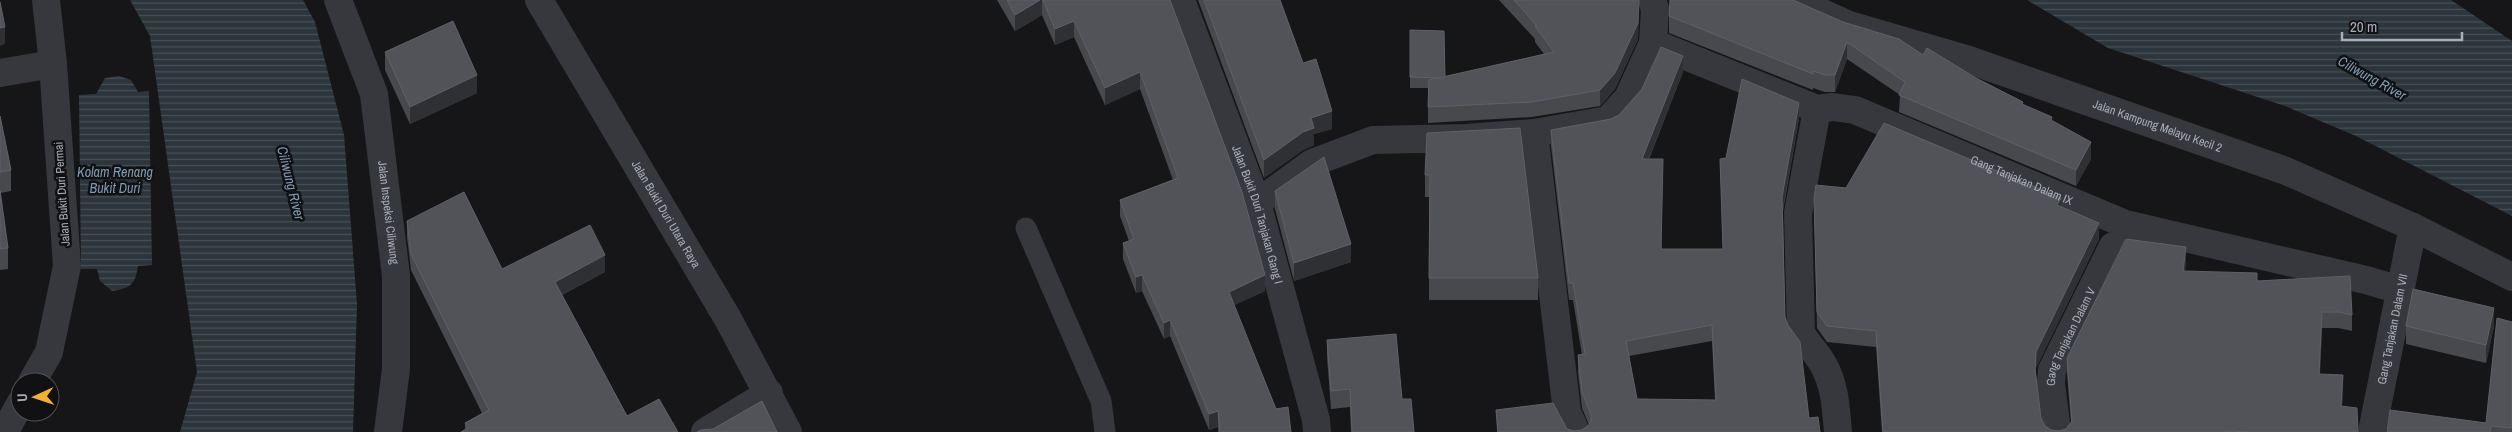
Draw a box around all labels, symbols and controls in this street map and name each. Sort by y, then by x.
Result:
scale bar [2342,10,2462,42]
text: 20 m [2350,16,2377,37]
water label: Ciliwung River [2335,52,2410,105]
street label: Jalan Kampung Melayu Kecil 2 [2091,96,2224,156]
street label: Jalan Bukit Duri Permai [50,141,74,247]
street label: Jalan Bukit Duri Tanjakan Gang I [1228,143,1287,286]
water label: Ciliwung River [273,144,309,223]
street label: Gang Tanjakan Dalam IX [1968,152,2076,209]
street label: Jalan Bukit Duri Utara Raya [628,157,704,272]
street label: Jalan Inspeksi Ciliwung [374,160,403,266]
water label: Kolam Renang Bukit Duri [77,163,154,197]
street label: Gang Tanjakan Dalam VII [2374,272,2411,386]
street label: Gang Tanjakan Dalam V [2043,284,2100,386]
north arrow [10,372,60,422]
text: U [13,393,31,402]

